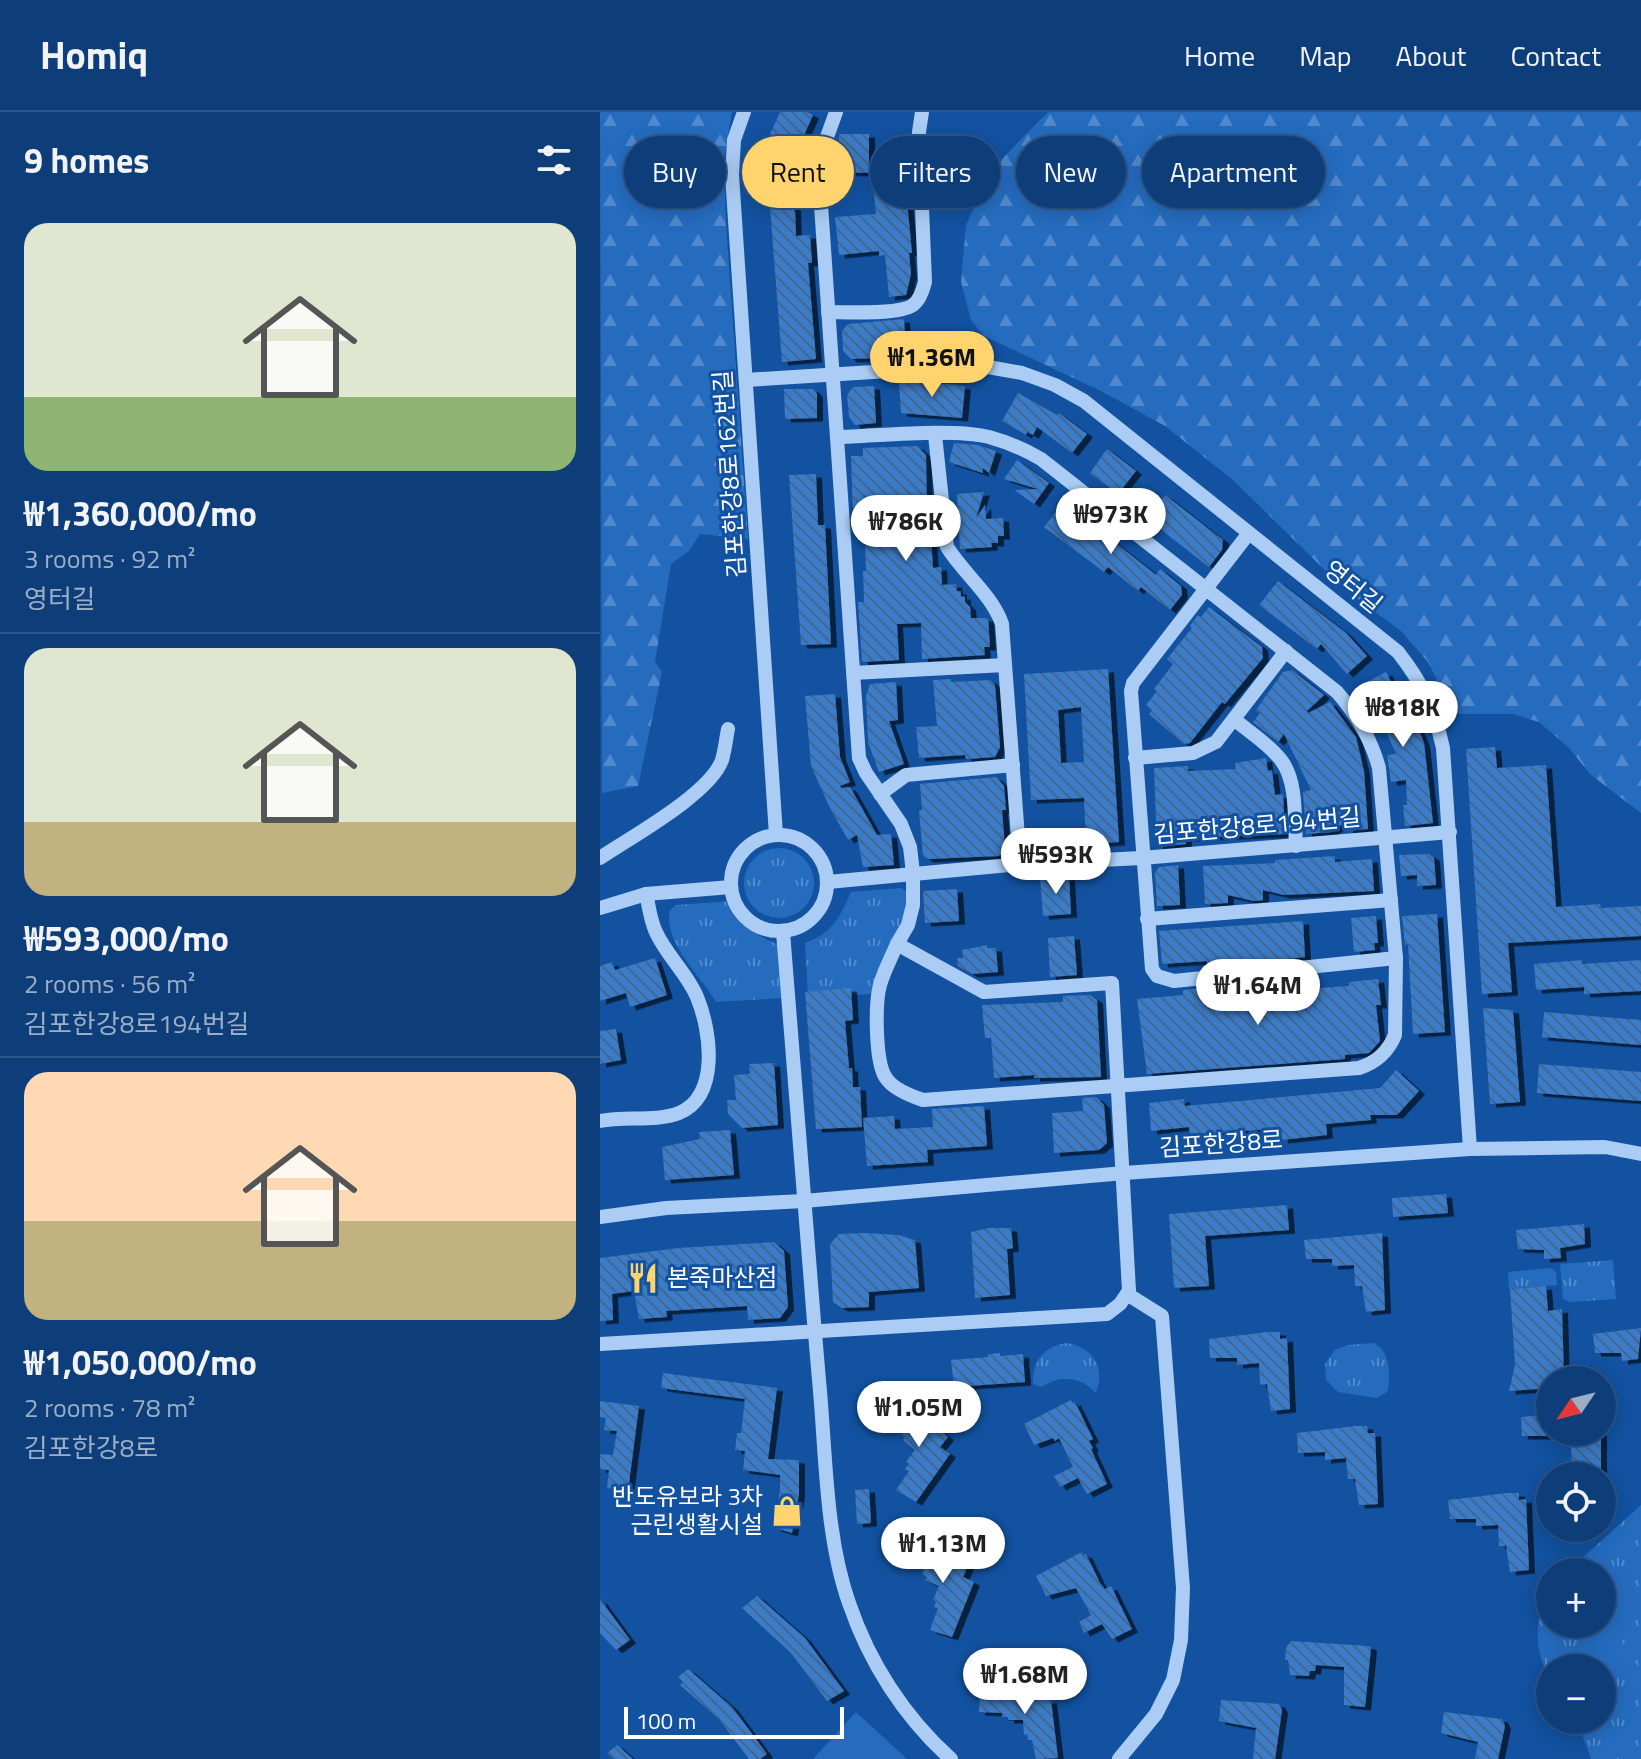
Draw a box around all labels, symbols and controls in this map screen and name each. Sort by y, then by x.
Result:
text: Homiq [40,26,148,84]
text: Home [1184,34,1255,77]
text: Map [1299,34,1352,77]
text: About [1396,34,1466,77]
text: Contact [1510,34,1601,77]
text: 9 homes [24,134,149,186]
chip: Buy [624,136,726,208]
chip: Rent [742,136,854,208]
chip: Filters [870,136,1000,208]
chip: New [1016,136,1126,208]
chip: Apartment [1142,136,1325,208]
icon: filters [532,138,576,182]
icon: home [228,275,372,419]
pin: ₩1.36M [867,331,997,399]
text: ₩1.36M [888,337,976,376]
street label: 김포한강8로162번길 [704,369,754,579]
text: ₩1,360,000/mo [24,487,257,539]
pin: ₩973K [1055,488,1167,556]
text: ₩973K [1074,494,1148,533]
pin: ₩786K [850,495,962,563]
text: ₩786K [869,501,943,540]
text: 3 rooms · 92 m² [24,539,195,578]
street label: 영터길 [1317,551,1391,621]
text: 영터길 [24,579,96,618]
pin: ₩818K [1347,681,1459,749]
text: ₩818K [1366,687,1440,726]
icon: home [228,700,372,844]
street label: 김포한강8로194번길 [1152,798,1362,852]
pin: ₩593K [1000,828,1112,896]
text: ₩593K [1019,834,1093,873]
text: ₩593,000/mo [24,912,229,964]
pin: ₩1.64M [1193,959,1323,1027]
text: 2 rooms · 56 m² [24,964,195,1003]
text: ₩1.64M [1214,965,1302,1004]
text: 김포한강8로194번길 [24,1004,250,1043]
street label: 김포한강8로 [1158,1121,1284,1165]
icon: home [228,1124,372,1268]
place label: 본죽마산점 [667,1259,777,1295]
restaurant icon: 본죽마산점 [626,1261,660,1295]
text: ₩1,050,000/mo [24,1336,257,1388]
north arrow [1536,1366,1616,1446]
map controls [1536,1366,1616,1734]
pin: ₩1.05M [854,1381,984,1449]
text: ₩1.05M [875,1387,963,1426]
text: 2 rooms · 78 m² [24,1388,195,1427]
text: 김포한강8로 [24,1428,158,1467]
button: locate [1536,1462,1616,1542]
place label: 반도유보라 3차 근린생활시설 [612,1478,763,1542]
shop icon: 반도유보라 3차 근린생활시설 [770,1494,804,1528]
pin: ₩1.13M [878,1517,1008,1585]
text: ₩1.13M [899,1523,987,1562]
button: + [1536,1558,1616,1638]
pin: ₩1.68M [960,1648,1090,1716]
text: ₩1.68M [981,1654,1069,1693]
button: − [1536,1654,1616,1734]
scale bar [624,1703,844,1739]
text: 100 m [636,1704,696,1738]

